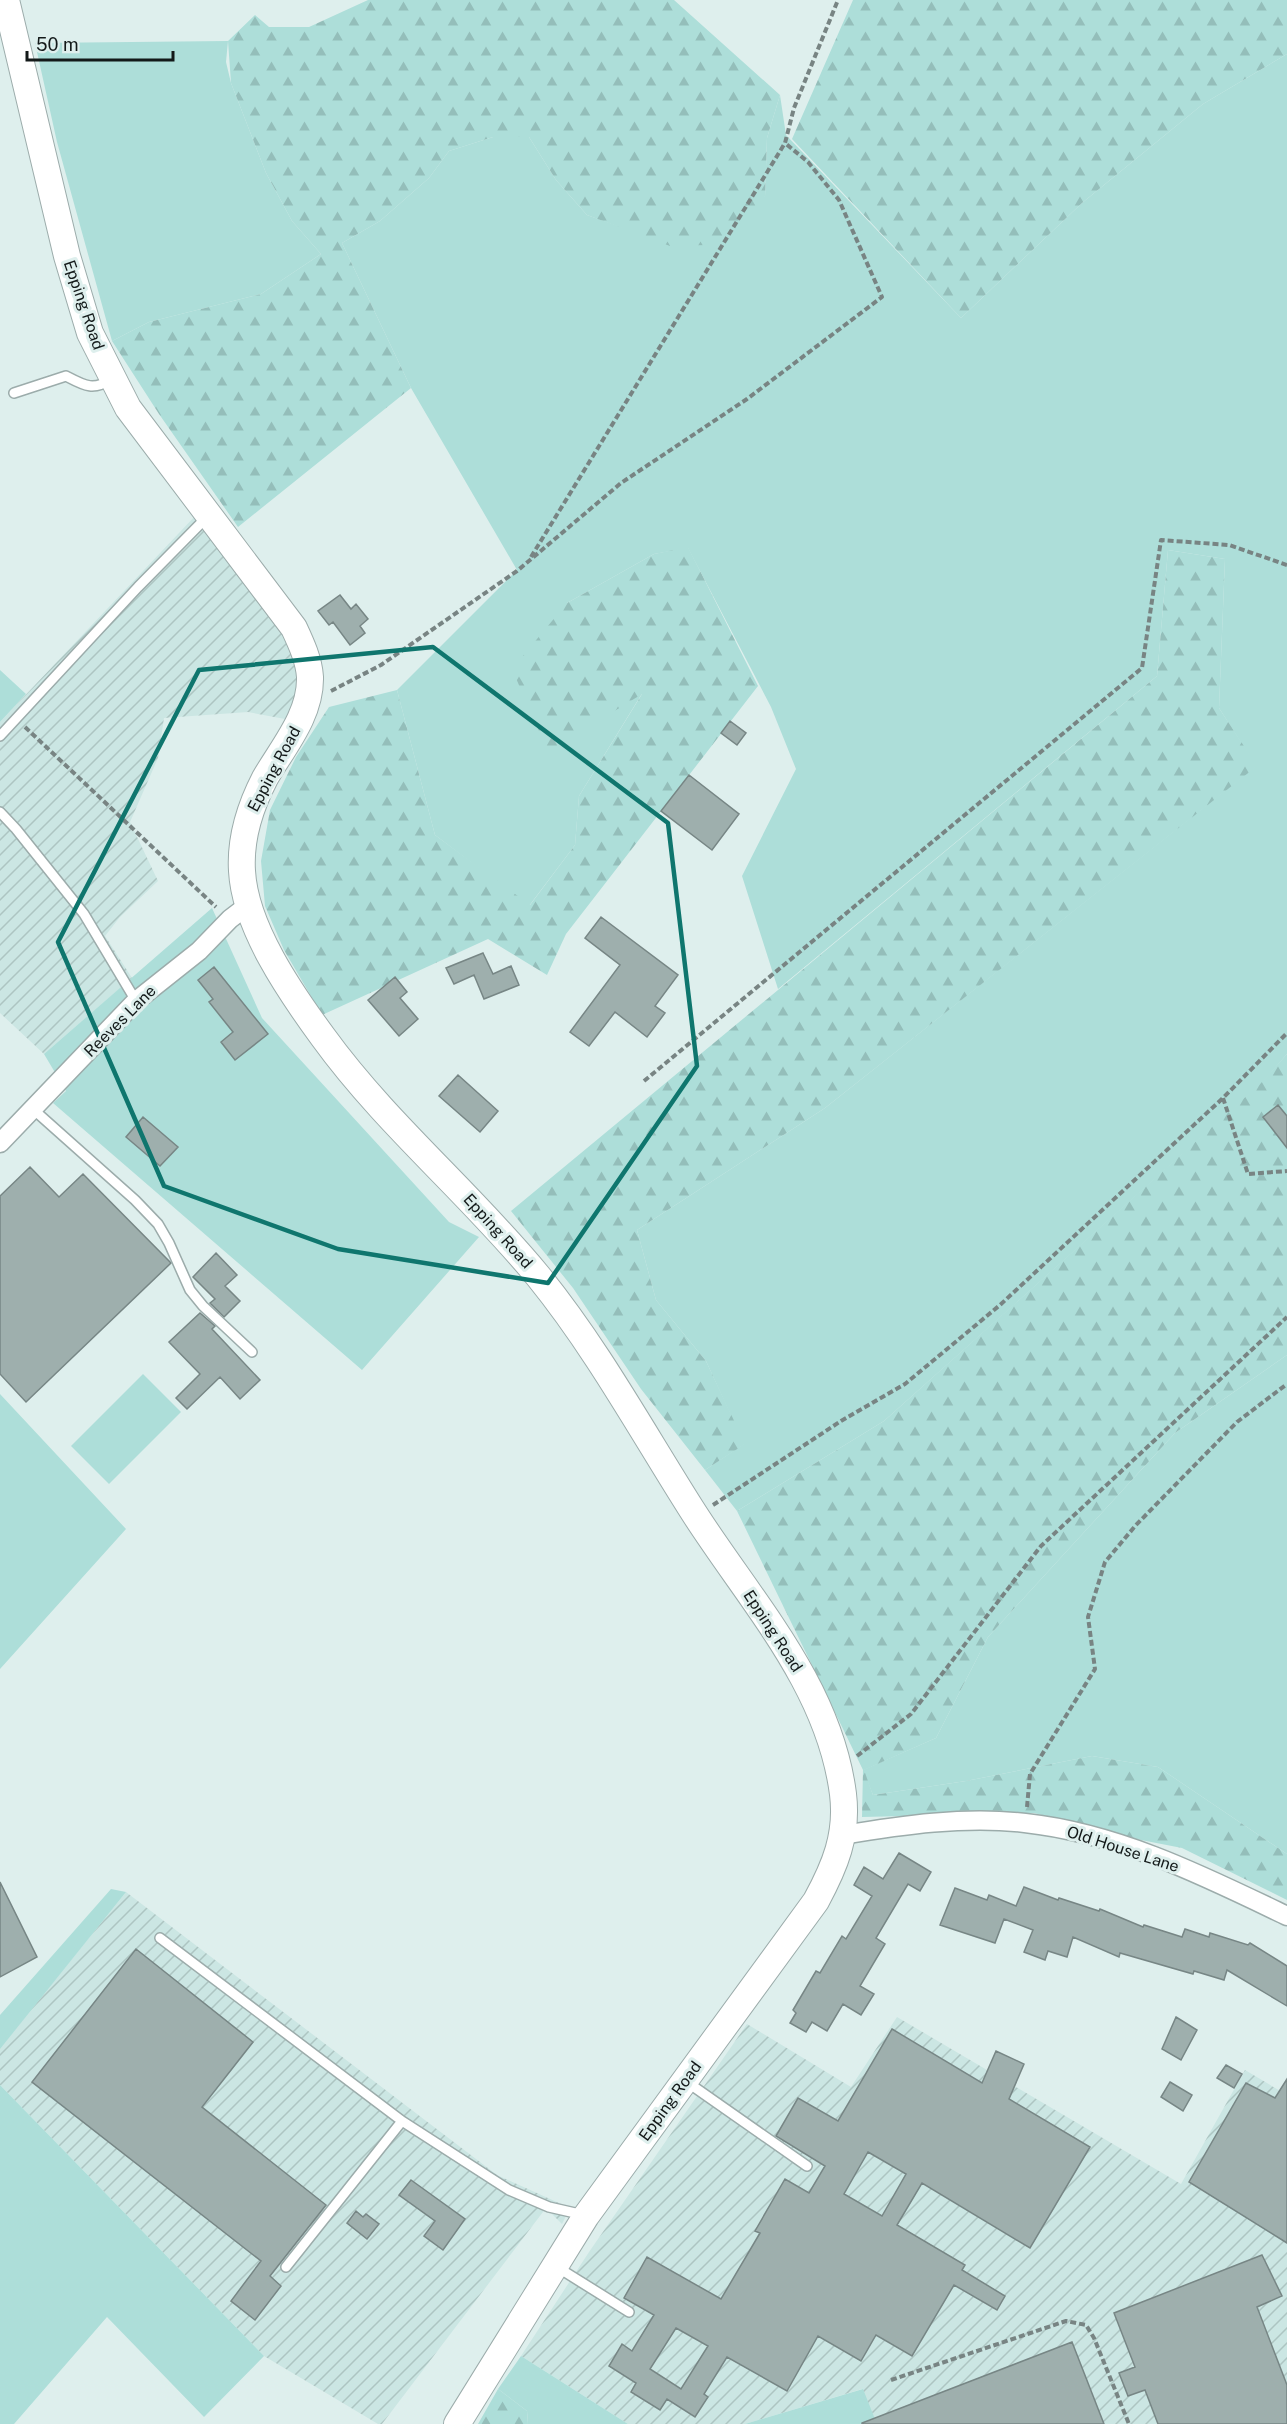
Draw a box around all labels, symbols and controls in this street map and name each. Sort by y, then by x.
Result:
scale bar [27,24,172,62]
text: 50 m [36,34,79,55]
street label: Epping Road [60,258,108,352]
street label: Epping Road [244,723,304,815]
street label: Reeves Lane [80,981,160,1061]
street label: Epping Road [460,1190,536,1272]
street label: Epping Road [739,1586,807,1676]
street label: Old House Lane [1064,1822,1182,1876]
street label: Epping Road [635,2057,705,2145]

